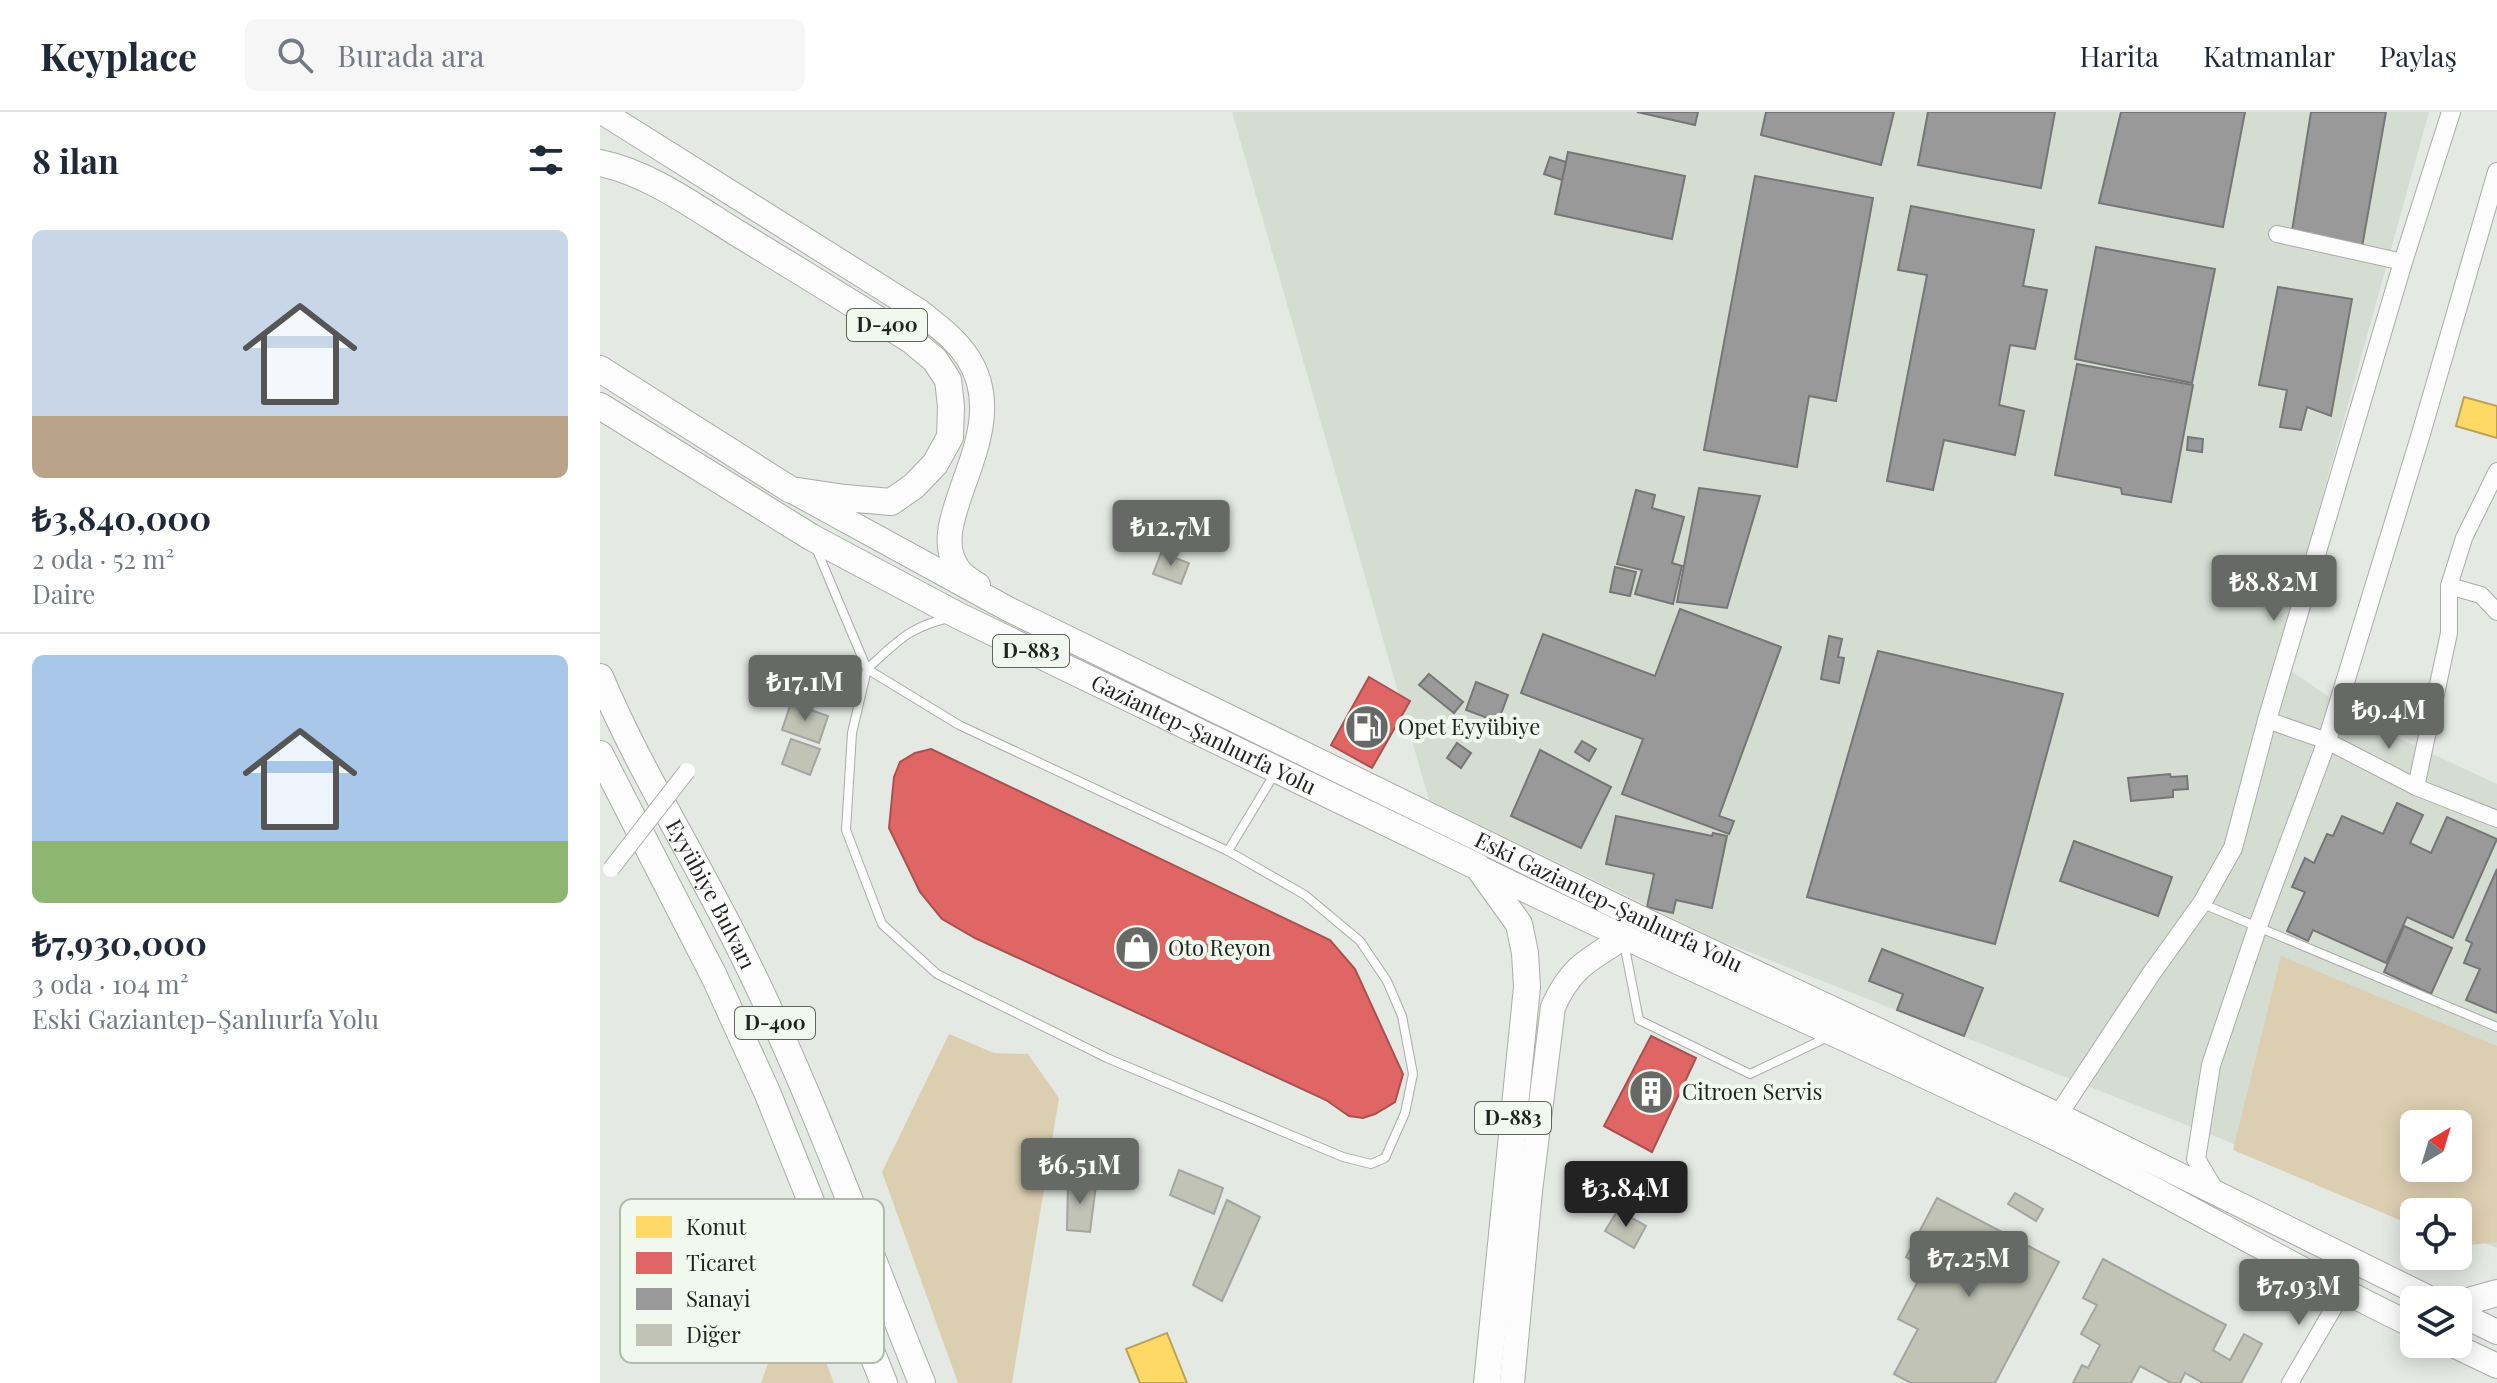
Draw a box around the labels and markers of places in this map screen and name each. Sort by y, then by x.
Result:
pin: ₺12.7M [1106,500,1236,568]
pin: ₺8.82M [2209,555,2339,623]
pin: ₺17.1M [740,655,870,723]
pin: ₺9.4M [2333,683,2445,751]
fuel station icon: Opet Eyyübiye [1343,703,1391,751]
place label: Opet Eyyübiye [1398,711,1540,741]
shop icon: Oto Reyon [1113,924,1161,972]
place label: Oto Reyon [1168,932,1271,962]
building icon: Citroen Servis [1627,1068,1675,1116]
place label: Citroen Servis [1682,1076,1822,1106]
pin: ₺6.51M [1015,1138,1145,1206]
pin: ₺3.84M [1561,1161,1691,1229]
pin: ₺7.25M [1904,1231,2034,1299]
pin: ₺7.93M [2234,1259,2364,1327]

